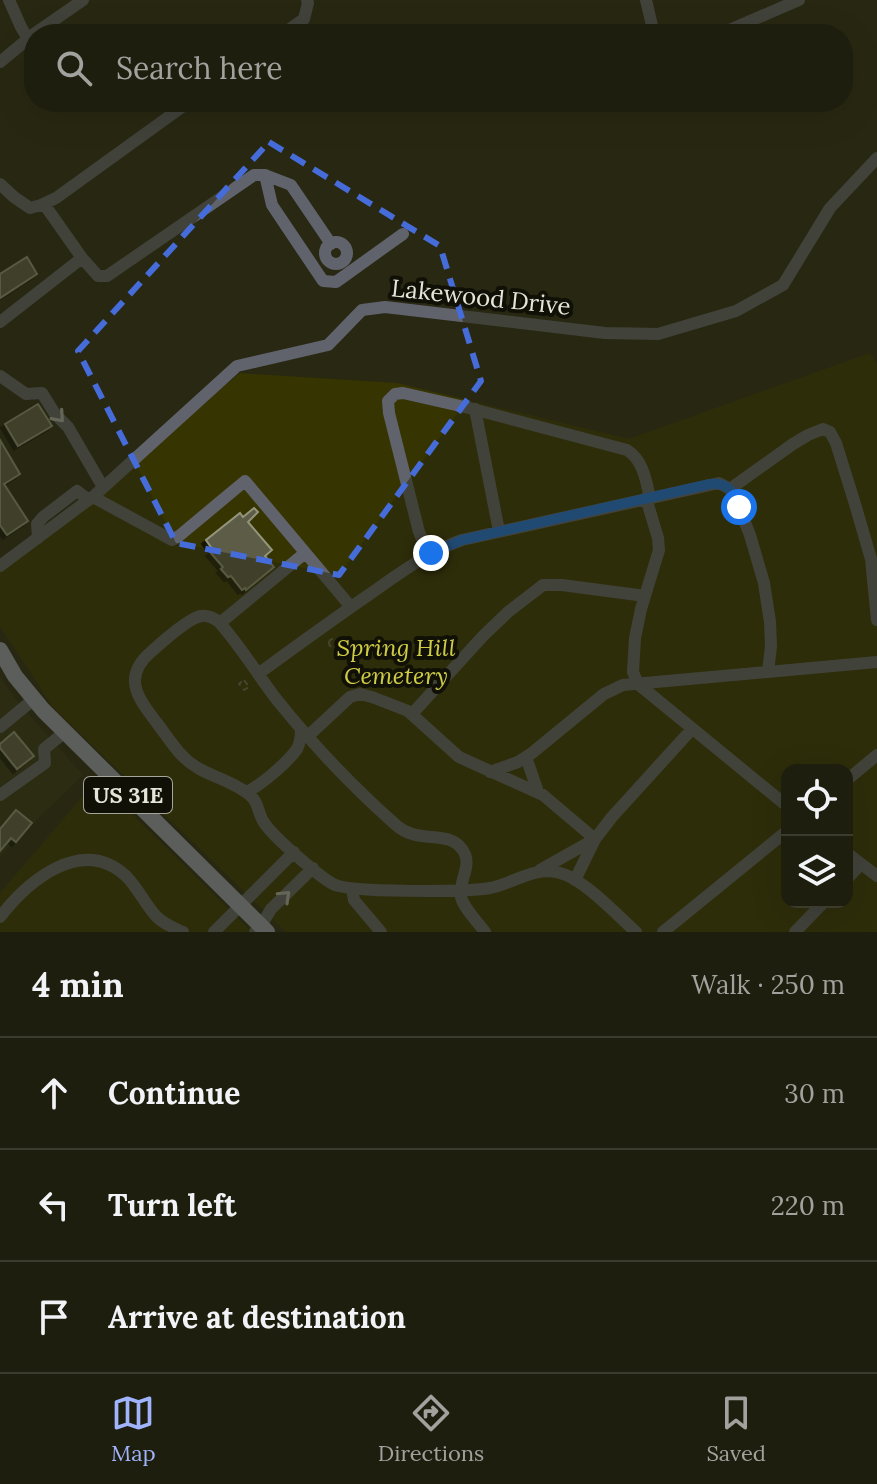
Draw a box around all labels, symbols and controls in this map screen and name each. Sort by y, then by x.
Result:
search box [24,24,853,112]
icon: search [52,46,96,90]
text: Search here [116,49,283,87]
street label: Lakewood Drive [390,272,572,322]
one-way arrow [50,407,64,422]
route start [721,489,757,525]
route end [413,535,449,571]
park label: Spring Hill Cemetery [337,632,456,691]
map controls [781,764,853,908]
button: locate [781,764,853,836]
road number: US 31E [84,777,172,813]
button: layers [781,836,853,908]
one-way arrow [276,890,290,905]
text: 4 min [32,963,124,1006]
text: Walk · 250 m [691,968,845,1001]
icon: ahead [32,1071,76,1115]
text: Continue [108,1074,240,1112]
text: 30 m [784,1077,845,1110]
icon: left [32,1183,76,1227]
text: Turn left [108,1186,236,1224]
text: 220 m [771,1189,845,1222]
icon: arrive [32,1295,76,1339]
text: Arrive at destination [108,1298,406,1336]
tab: Map [111,1391,156,1467]
tab: Directions [378,1391,484,1467]
tab: Saved [706,1391,766,1467]

